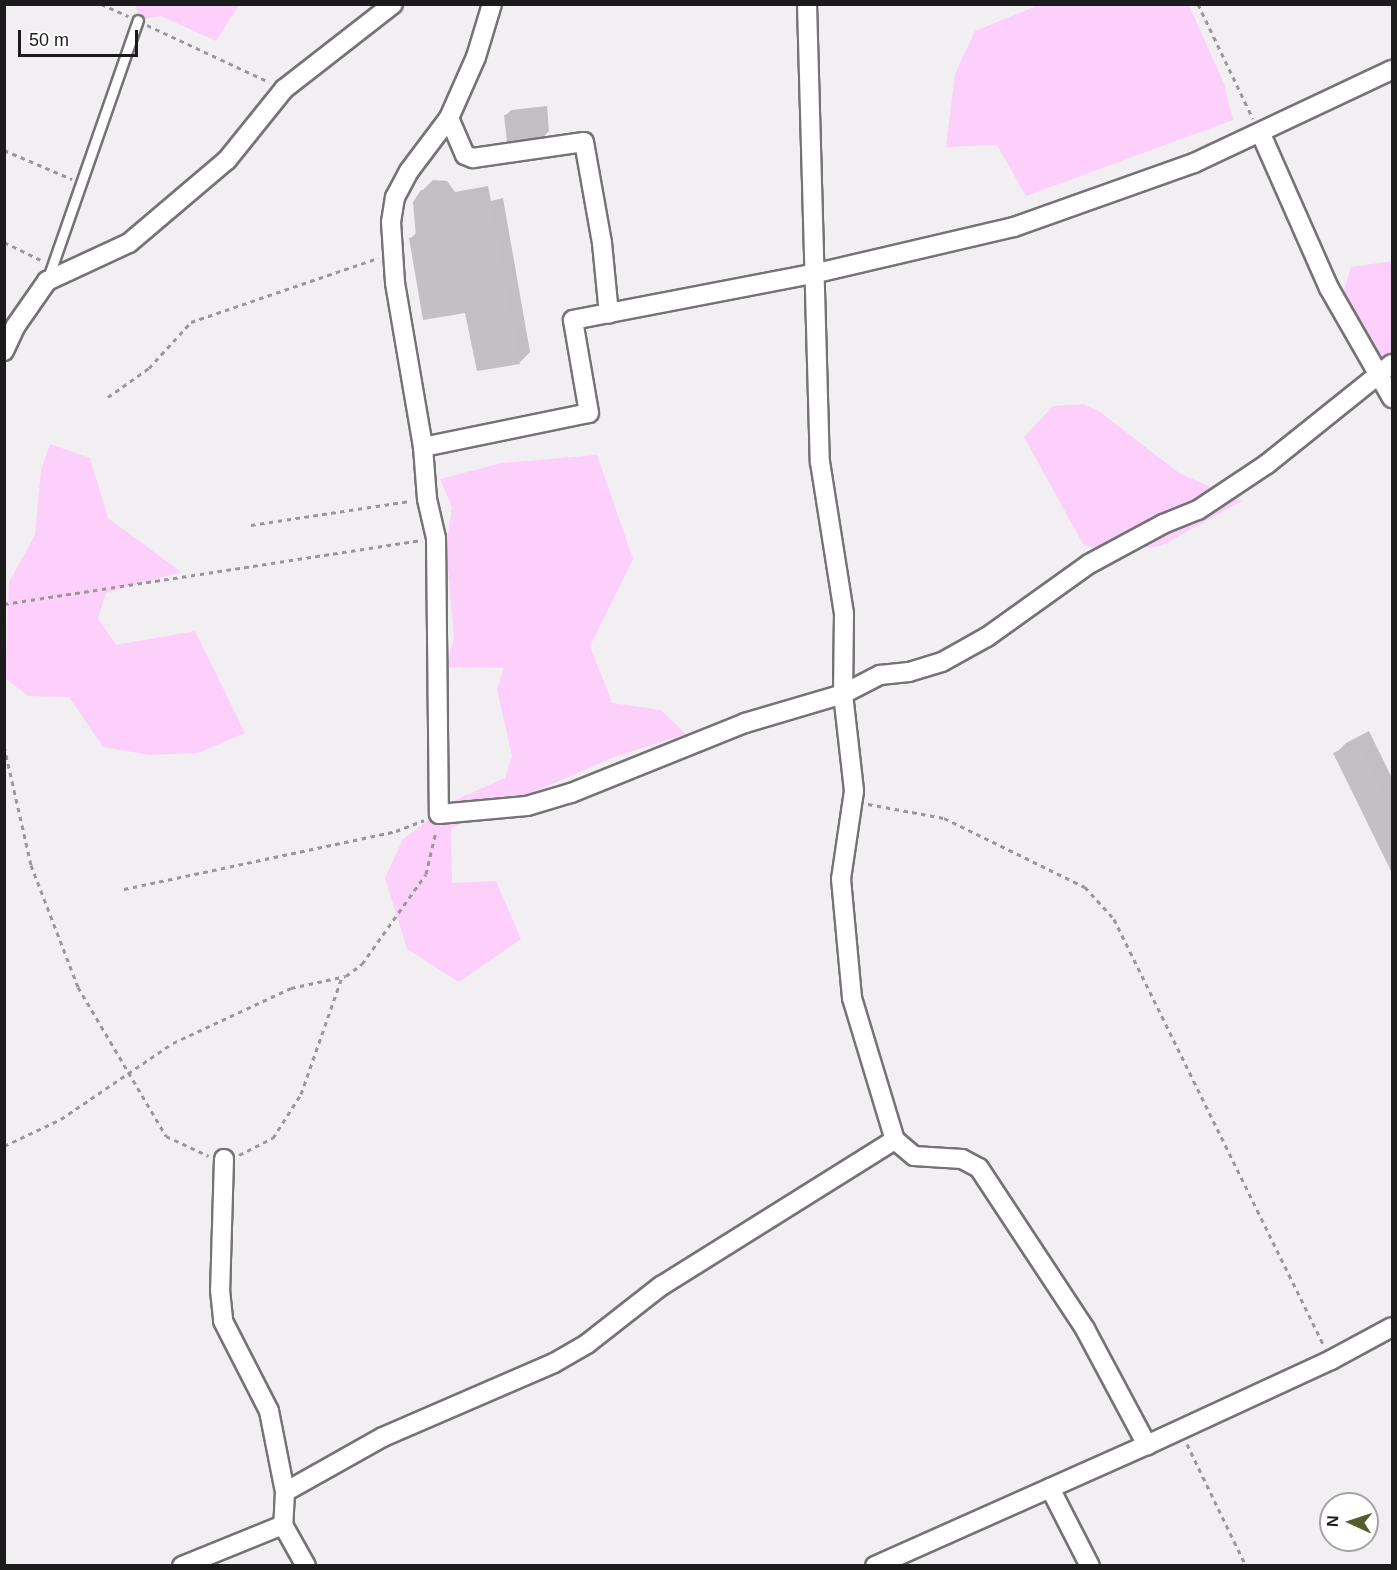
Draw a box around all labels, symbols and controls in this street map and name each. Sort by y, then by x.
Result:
scale bar [21,18,141,56]
text: 50 m [29,30,69,50]
north arrow [1319,1492,1379,1552]
text: N [1324,1515,1341,1527]

